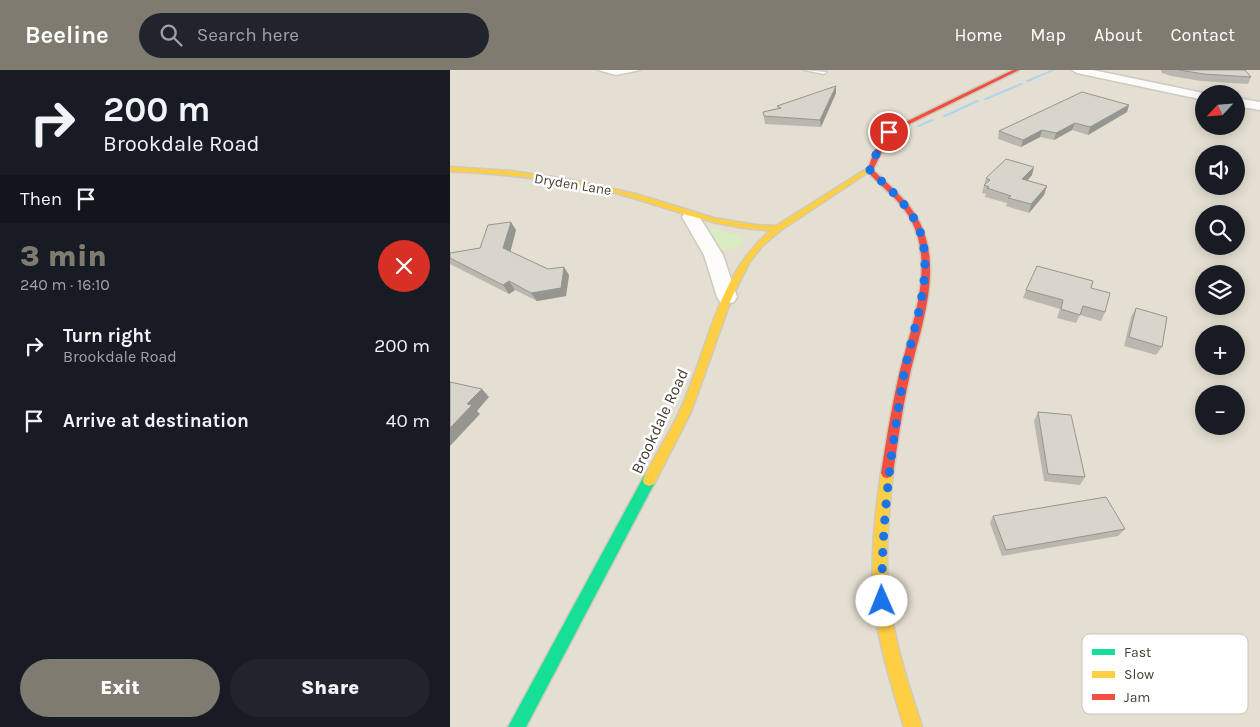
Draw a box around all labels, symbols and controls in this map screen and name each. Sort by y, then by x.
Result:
search box [139,13,489,58]
text: Beeline [25,21,109,49]
icon: search [157,21,185,49]
text: Search here [197,24,299,46]
text: Home [954,24,1002,46]
text: Map [1030,24,1066,46]
text: About [1094,24,1143,46]
text: Contact [1171,24,1235,46]
north arrow [1195,85,1245,135]
map controls [1195,85,1245,435]
text: 200 m [103,89,211,130]
icon: right [20,90,85,155]
pin [868,111,910,153]
icon: arrive [875,118,903,146]
text: Brookdale Road [103,131,260,157]
button: sound [1195,145,1245,195]
street label: Dryden Lane [533,170,613,199]
icon: arrive [72,185,100,213]
text: Then [20,188,62,210]
button: search [1195,205,1245,255]
text: 3 min [20,238,107,274]
button: close [378,240,430,292]
button: layers [1195,265,1245,315]
text: 240 m · 16:10 [20,275,110,294]
text: Turn right [63,325,152,347]
button: + [1195,325,1245,375]
icon: right [20,332,48,360]
text: 200 m [374,335,430,357]
text: Brookdale Road [63,347,177,366]
street label: Brookdale Road [627,366,692,477]
button: − [1195,385,1245,435]
icon: arrive [20,407,48,435]
text: Arrive at destination [63,410,249,432]
text: 40 m [386,410,430,432]
position arrow [855,574,907,626]
legend [1082,634,1248,714]
text: Fast [1124,644,1151,661]
button: Exit [20,659,220,717]
button: Share [230,659,430,717]
text: Slow [1124,666,1154,683]
text: Jam [1124,689,1150,706]

